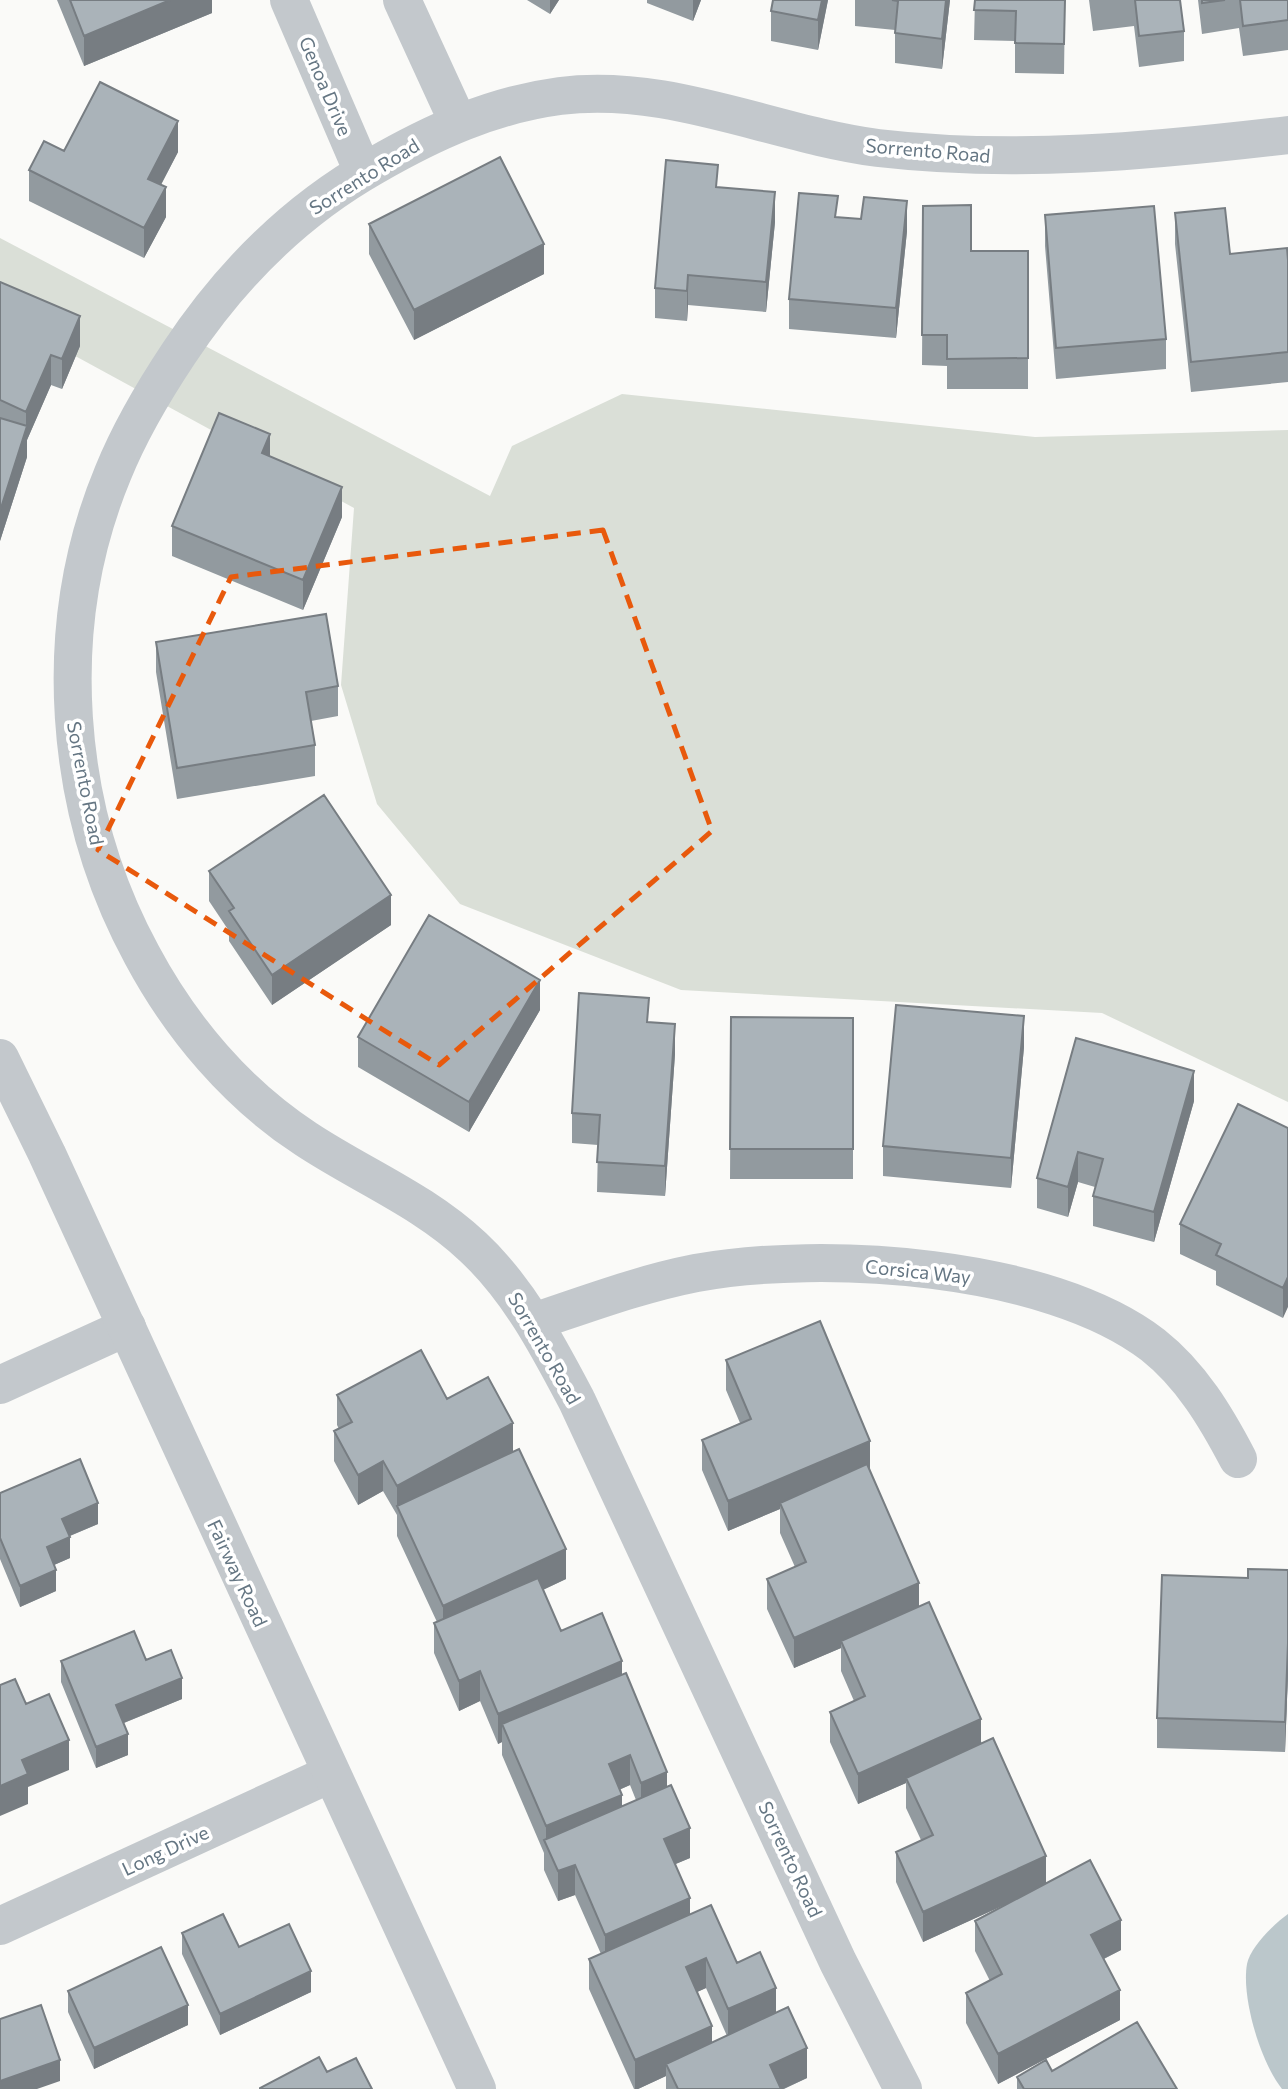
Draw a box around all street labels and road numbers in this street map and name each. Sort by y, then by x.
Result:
street label: Genoa Drive [295,33,357,139]
street label: Sorrento Road [305,133,423,219]
street label: Sorrento Road [865,133,991,167]
street label: Sorrento Road [63,719,109,847]
street label: Corsica Way [864,1254,972,1288]
street label: Sorrento Road [504,1288,586,1408]
street label: Fairway Road [203,1516,273,1630]
street label: Sorrento Road [754,1797,828,1921]
street label: Long Drive [118,1820,212,1880]

